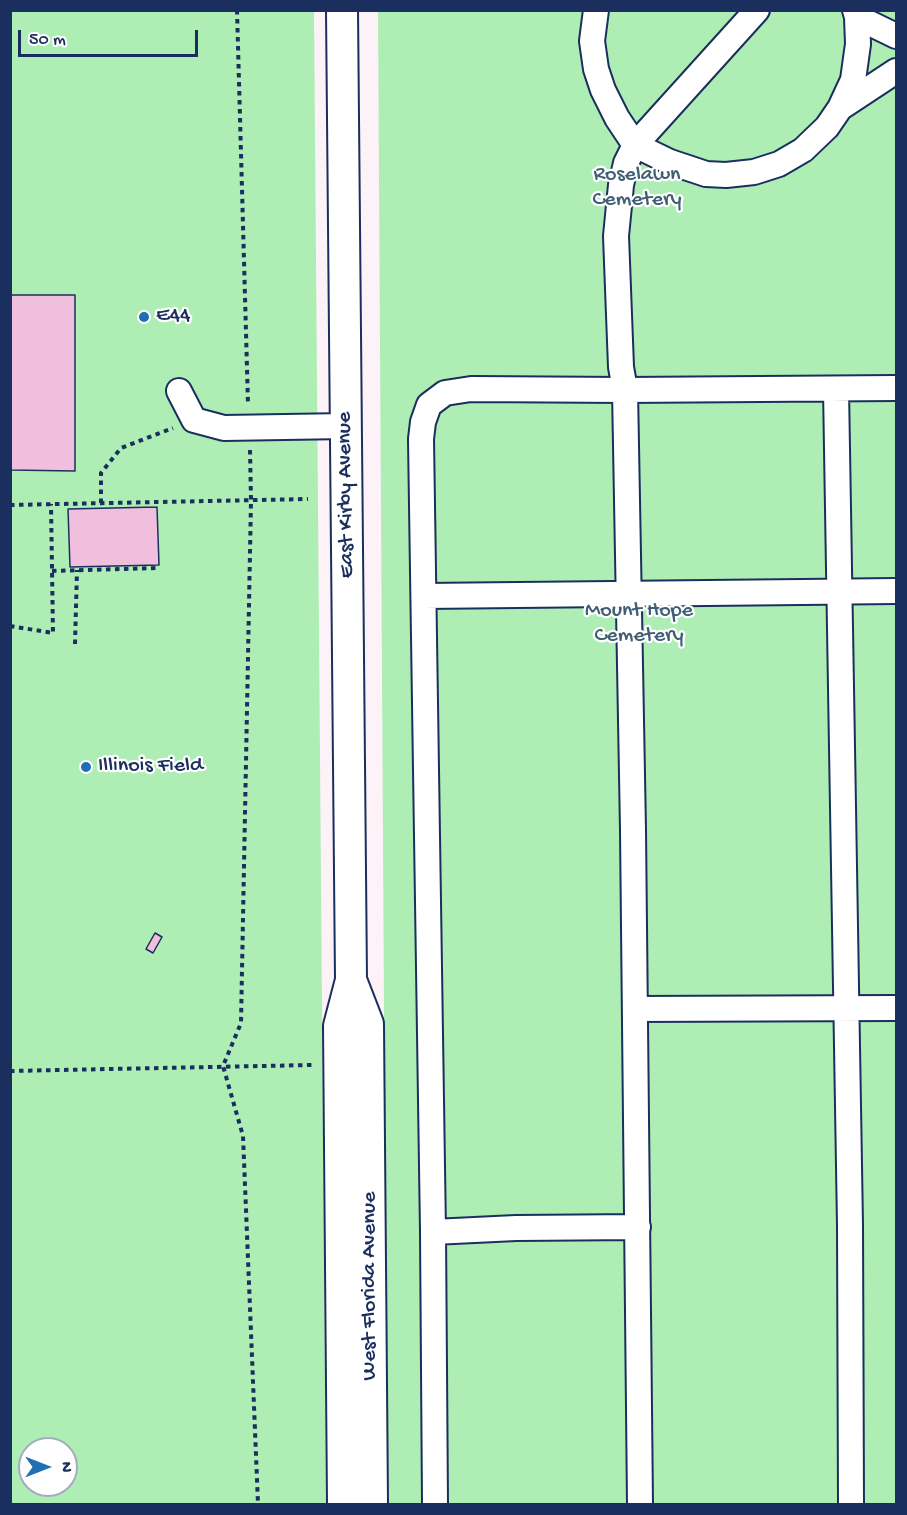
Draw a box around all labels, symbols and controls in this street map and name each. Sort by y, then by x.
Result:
scale bar [21,18,201,56]
text: 50 m [29,30,66,51]
park label: Roselawn Cemetery [592,163,682,214]
place label: E44 [156,304,191,330]
marker: E44 [137,310,151,324]
street label: East Kirby Avenue [332,411,362,579]
park label: Mount Hope Cemetery [585,599,693,650]
place label: Illinois Field [98,754,203,780]
marker: Illinois Field [79,760,93,774]
street label: West Florida Avenue [358,1192,384,1380]
north arrow [18,1437,78,1497]
text: N [55,1462,74,1472]

